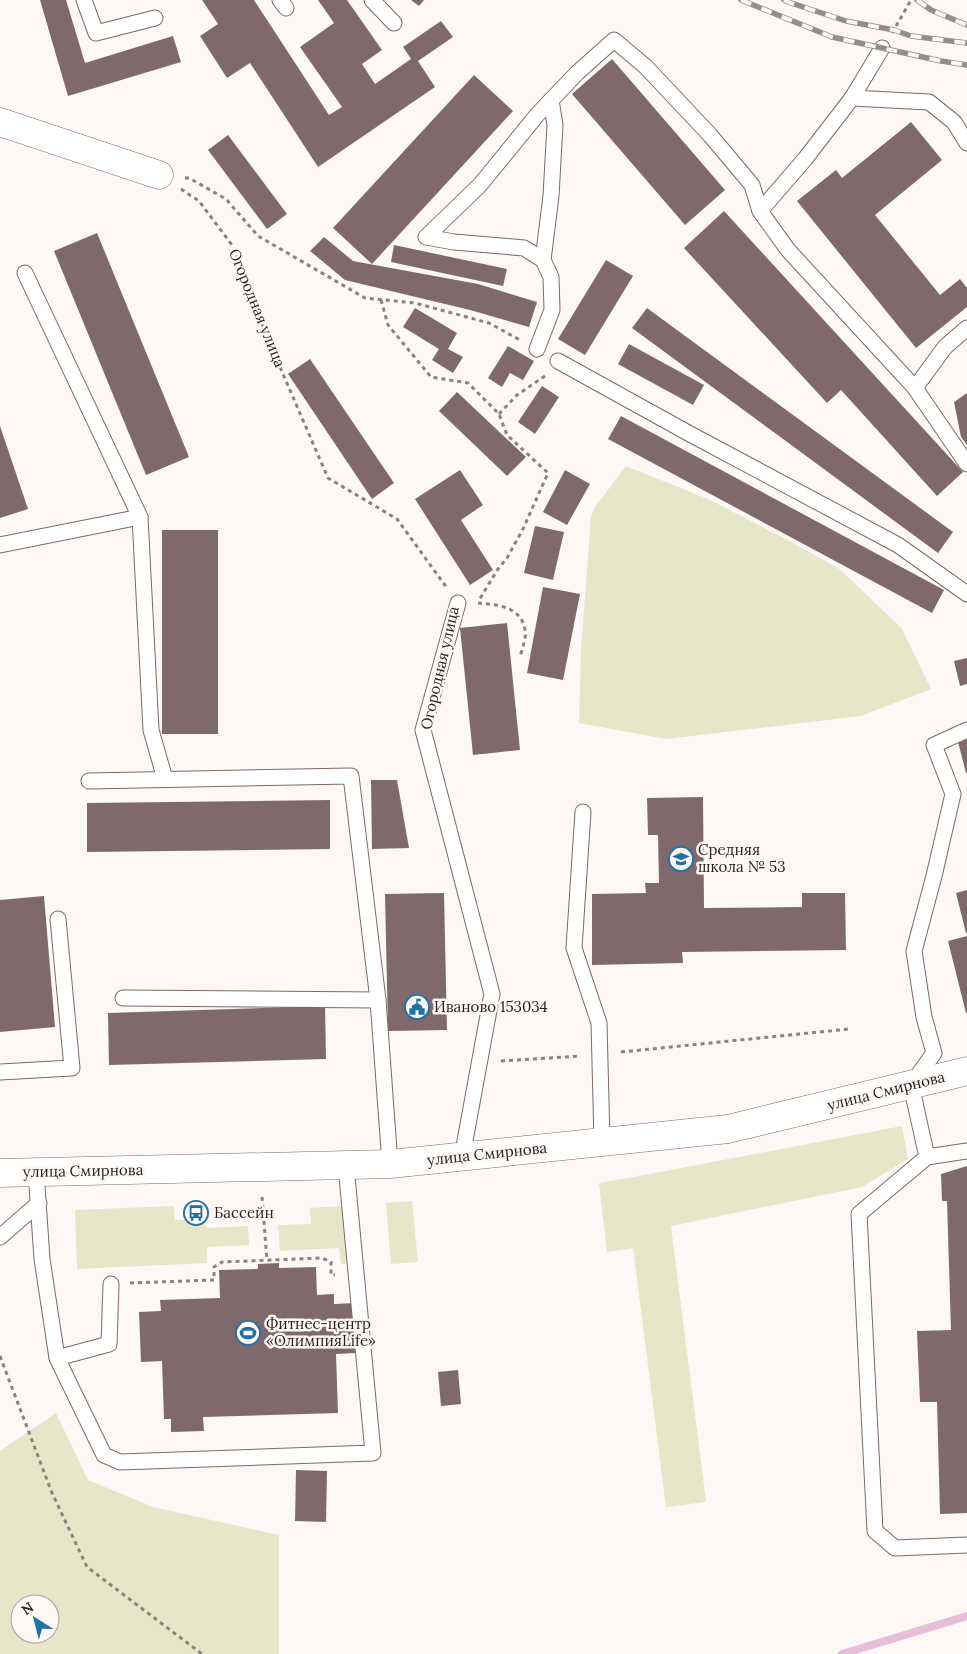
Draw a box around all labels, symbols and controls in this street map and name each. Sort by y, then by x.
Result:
street label: Огородная улица [225,246,290,370]
street label: Огородная улица [416,604,463,731]
place label: Средняя школа № 53 [698,840,786,876]
school or university icon: Средняя школа № 53 [668,846,694,872]
public building icon: Иваново 153034 [404,994,430,1020]
place label: Иваново 153034 [434,997,548,1016]
street label: улица Смирнова [825,1067,947,1114]
street label: улица Смирнова [426,1138,548,1169]
street label: улица Смирнова [22,1160,144,1181]
bus stop icon: Бассейн [183,1200,209,1226]
place label: Бассейн [214,1203,274,1222]
place label: Фитнес-центр «ОлимпияLife» [266,1314,376,1350]
sports icon: Фитнес-центр «ОлимпияLife» [235,1320,261,1346]
north arrow [10,1594,60,1644]
text: N [18,1598,37,1619]

